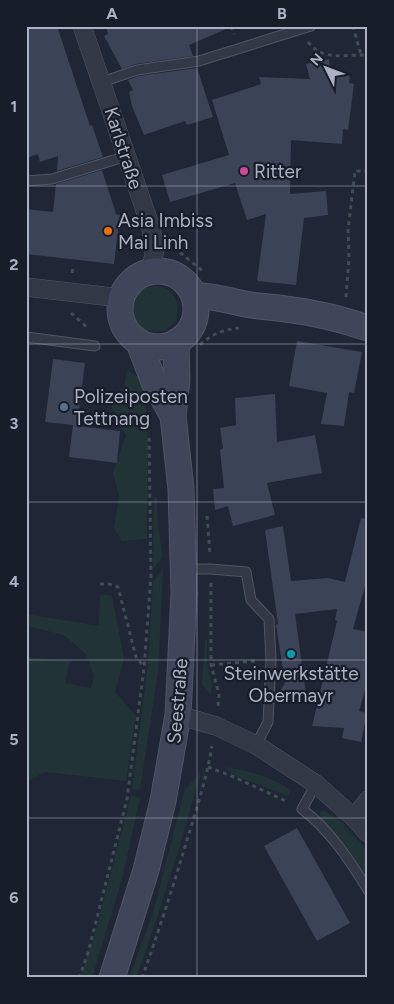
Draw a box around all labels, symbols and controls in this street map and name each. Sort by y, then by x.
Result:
text: A [106,4,118,23]
text: B [277,4,287,23]
north arrow [302,42,352,92]
text: N [307,50,327,69]
text: 1 [11,97,17,116]
street label: Karlstraße [99,104,148,192]
place label: Ritter [254,160,302,183]
marker: Ritter [238,165,250,177]
place label: Asia Imbiss Mai Linh [118,209,213,254]
marker: Asia Imbiss Mai Linh [102,225,114,237]
text: 2 [9,255,19,274]
place label: Polizeiposten Tettnang [74,385,188,430]
marker: Polizeiposten Tettnang [58,401,70,413]
text: 3 [10,414,19,433]
text: 4 [9,572,19,591]
marker: Steinwerkstätte Obermayr [285,648,297,660]
street label: Seestraße [162,657,193,745]
place label: Steinwerkstätte Obermayr [223,662,359,707]
text: 5 [9,730,19,749]
text: 6 [9,888,19,907]

